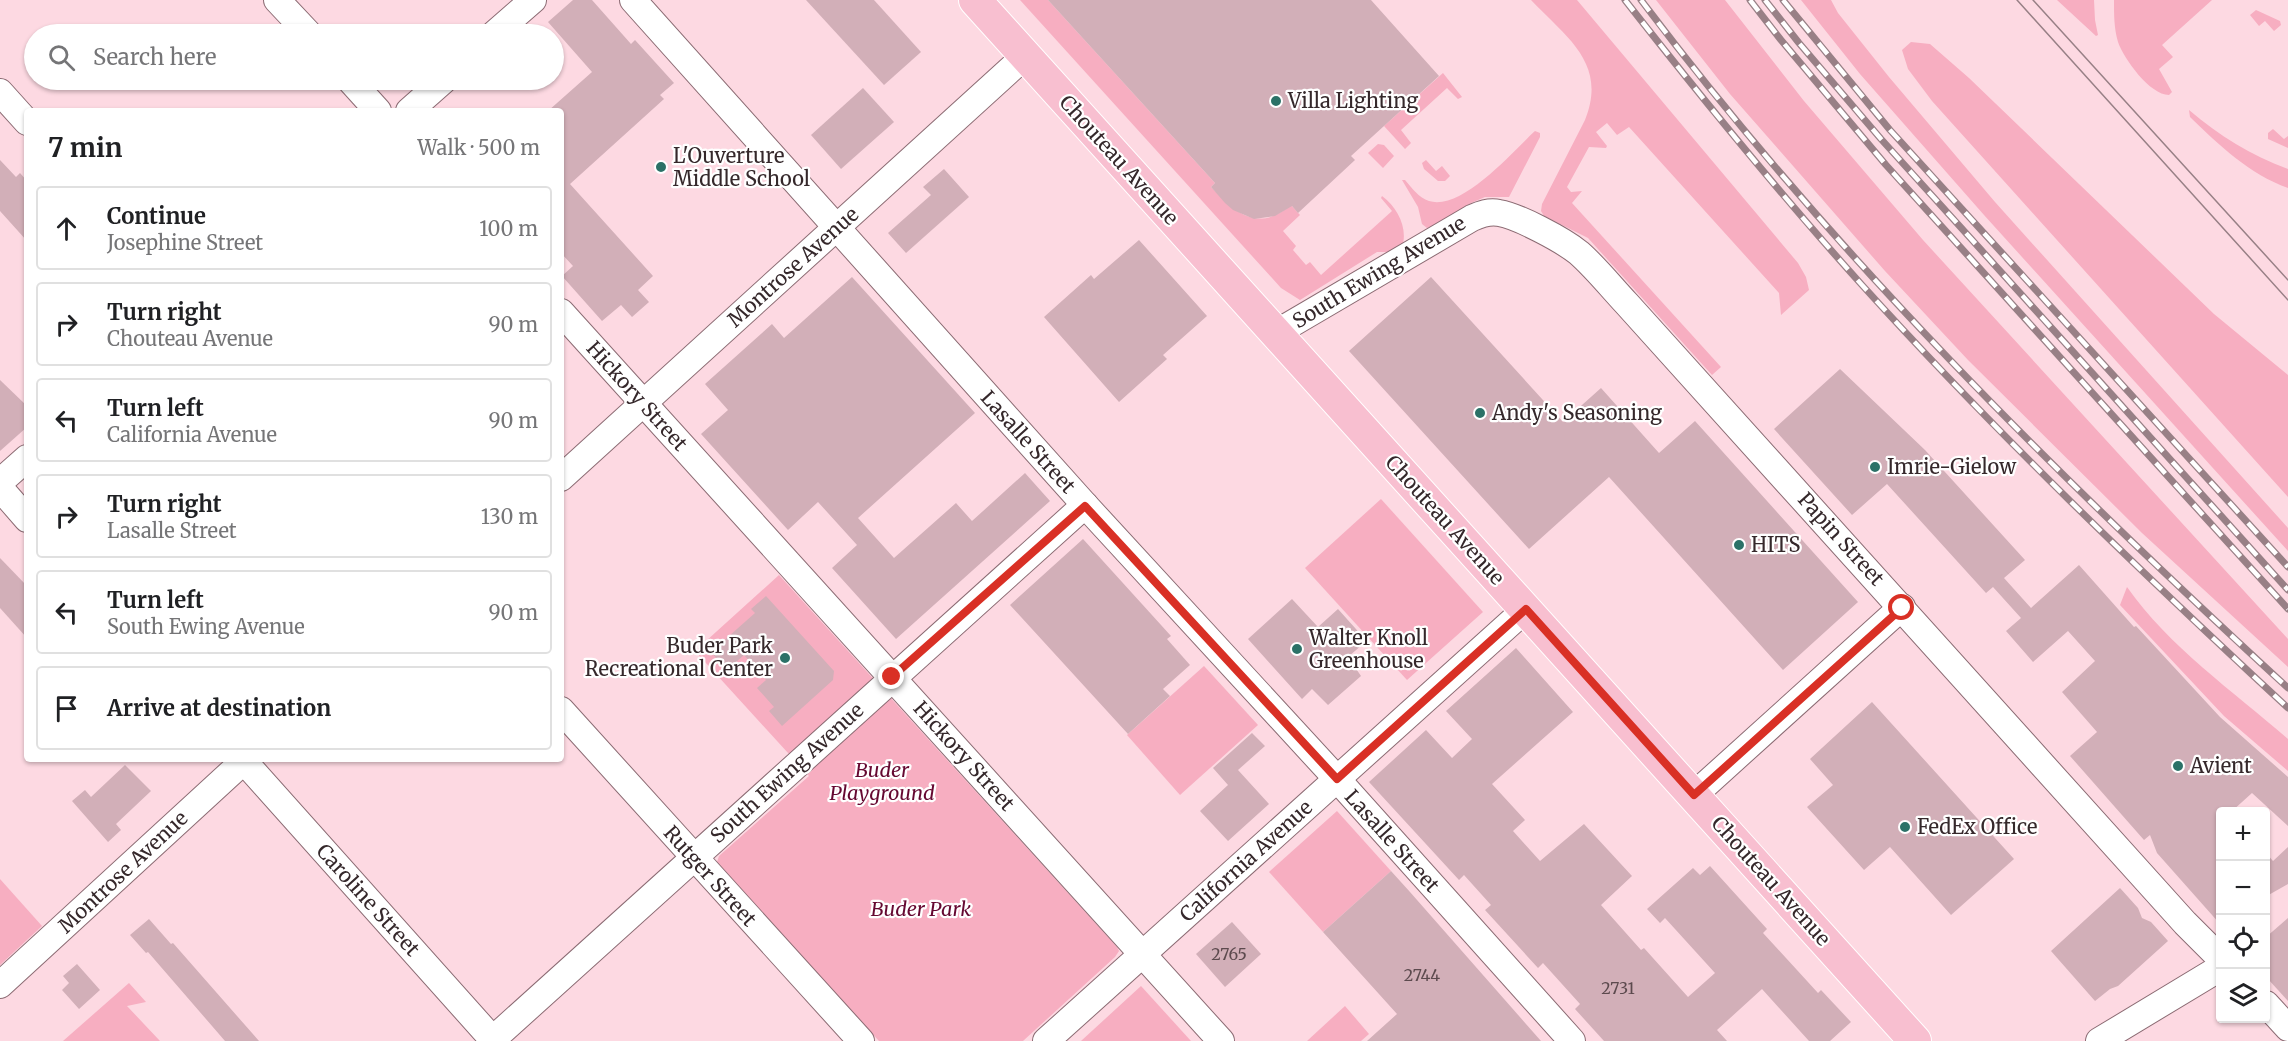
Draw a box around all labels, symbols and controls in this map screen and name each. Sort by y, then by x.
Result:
search box [24,24,564,90]
icon: search [45,41,78,74]
text: Search here [93,43,216,71]
place label: Villa Lighting [1287,88,1418,113]
street label: Chouteau Avenue [1055,90,1184,230]
marker: Villa Lighting [1269,94,1283,108]
text: 7 min [48,131,122,164]
text: Walk · 500 m [417,135,540,160]
place label: L'Ouverture Middle School [673,143,810,191]
marker: L'Ouverture Middle School [654,160,668,174]
street label: Montrose Avenue [722,201,863,332]
text: Continue [107,202,206,230]
street label: South Ewing Avenue [1288,210,1470,333]
icon: ahead [50,212,83,245]
text: 100 m [479,216,538,241]
text: Josephine Street [107,230,263,255]
text: Turn right [107,298,221,326]
icon: right [50,308,83,341]
text: 90 m [488,312,538,337]
text: Chouteau Avenue [107,326,273,351]
street label: Hickory Street [582,336,693,456]
street label: Lasalle Street [976,385,1081,498]
text: Turn left [107,394,204,422]
place label: Andy's Seasoning [1491,400,1662,425]
icon: left [50,404,83,437]
marker: Andy's Seasoning [1473,406,1487,420]
text: 90 m [488,408,538,433]
text: California Avenue [107,422,277,447]
street label: Chouteau Avenue [1381,450,1510,590]
place label: Imrie-Gielow [1887,454,2017,479]
marker: Imrie-Gielow [1868,460,1882,474]
street label: Papin Street [1793,487,1890,591]
text: Turn right [107,490,221,518]
icon: right [50,500,83,533]
text: 130 m [481,504,538,529]
text: Lasalle Street [107,518,237,543]
place label: HITS [1751,532,1800,557]
marker: HITS [1732,538,1746,552]
text: Turn left [107,586,204,614]
route start [1888,594,1914,620]
icon: left [50,596,83,629]
text: 90 m [488,600,538,625]
text: South Ewing Avenue [107,614,305,639]
place label: Walter Knoll Greenhouse [1308,625,1428,673]
place label: Buder Park Recreational Center [585,633,773,681]
marker: Walter Knoll Greenhouse [1290,642,1304,656]
marker: Buder Park Recreational Center [778,651,792,665]
route end [878,663,904,689]
icon: arrive [50,692,83,725]
text: Arrive at destination [107,694,331,722]
street label: Hickory Street [909,696,1020,816]
street label: South Ewing Avenue [705,697,868,848]
place label: Avient [2189,753,2252,778]
park label: Buder Playground [829,757,935,805]
marker: Avient [2171,759,2185,773]
street label: Lasalle Street [1340,784,1445,897]
street label: California Avenue [1174,794,1317,927]
street label: Montrose Avenue [53,805,192,938]
map controls [2216,807,2270,1023]
button: + [2216,807,2270,861]
street label: Chouteau Avenue [1707,811,1836,951]
place label: FedEx Office [1917,814,2038,839]
street label: Rutger Street [659,820,762,931]
marker: FedEx Office [1898,820,1912,834]
street label: Caroline Street [312,838,425,961]
button: − [2216,861,2270,915]
park label: Buder Park [871,896,971,921]
button: locate [2216,915,2270,969]
house number: 2765 [1211,944,1247,964]
house number: 2744 [1404,965,1440,985]
button: layers [2216,969,2270,1023]
house number: 2731 [1601,978,1635,998]

